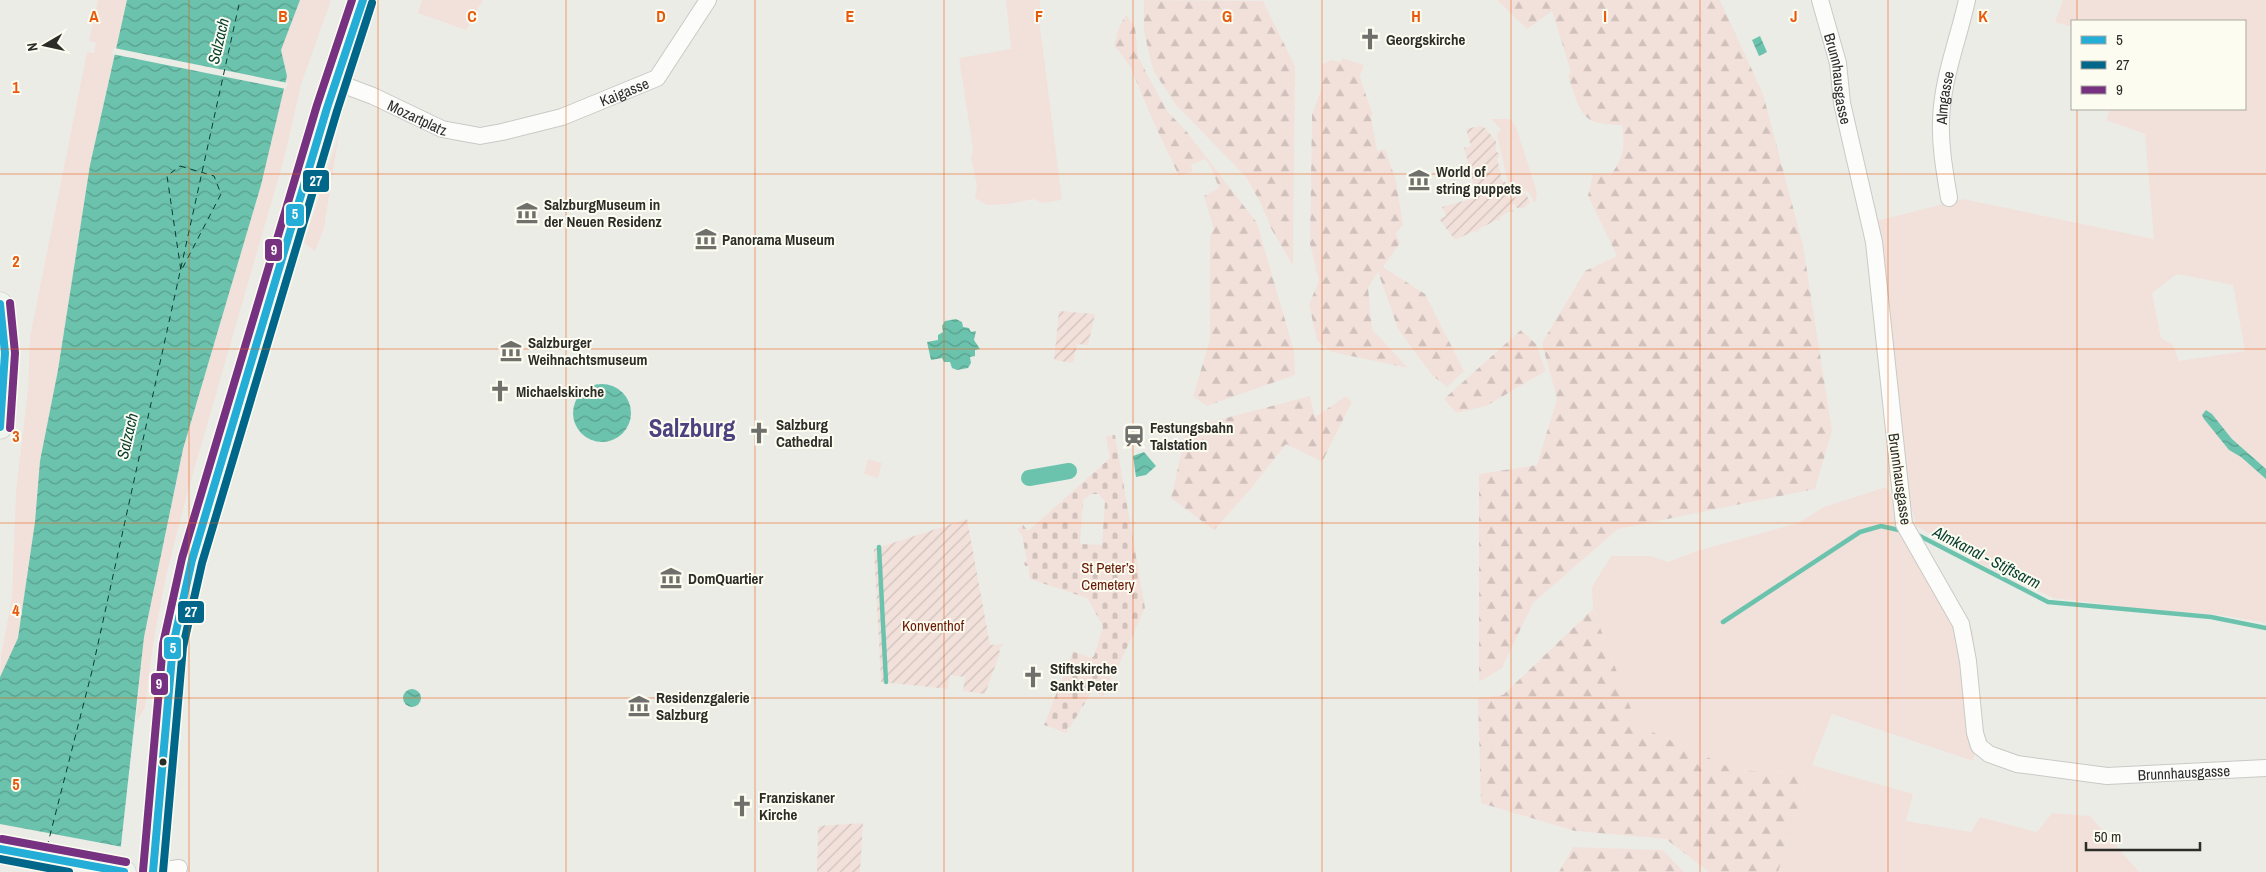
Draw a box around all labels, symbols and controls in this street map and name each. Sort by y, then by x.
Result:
text: A [89,5,99,27]
text: B [278,5,288,27]
text: C [467,5,477,27]
text: D [656,5,666,27]
text: E [846,5,855,27]
text: F [1035,5,1043,27]
text: G [1222,5,1232,27]
text: H [1411,5,1421,27]
text: I [1603,5,1607,27]
text: J [1790,5,1798,27]
text: K [1978,5,1988,27]
water label: Salzach [202,16,234,66]
north arrow [20,20,70,70]
legend [2071,20,2246,110]
church icon: Georgskirche [1357,26,1383,52]
place label: Georgskirche [1386,29,1465,50]
text: 5 [2116,29,2123,50]
street label: Brunnhausgasse [1819,31,1857,126]
text: N [23,42,42,53]
text: 27 [2116,54,2130,75]
street label: Almgasse [1930,69,1958,126]
street label: Kaigasse [596,72,652,111]
text: 1 [12,76,20,98]
text: 9 [2116,79,2123,100]
street label: Mozartplatz [384,94,449,140]
place label: World of string puppets [1436,161,1522,199]
museum icon: World of string puppets [1406,167,1432,193]
line badge: 27 [302,169,330,193]
text: 27 [310,172,323,190]
place label: SalzburgMuseum in der Neuen Residenz [544,194,662,232]
museum icon: SalzburgMuseum in der Neuen Residenz [514,200,540,226]
line badge: 5 [285,203,305,227]
text: 5 [292,205,299,223]
museum icon: Panorama Museum [693,226,719,252]
place label: Panorama Museum [722,229,835,250]
line badge: 9 [264,238,283,262]
text: 9 [271,241,277,259]
text: 2 [12,250,20,272]
place label: Salzburger Weihnachtsmuseum [528,332,647,370]
museum icon: Salzburger Weihnachtsmuseum [498,338,524,364]
church icon: Michaelskirche [487,378,513,404]
place label: Michaelskirche [516,381,604,402]
water label: Salzach [111,411,143,461]
district label: Salzburg [649,411,736,445]
place label: Salzburg Cathedral [776,414,833,452]
place label: Festungsbahn Talstation [1150,417,1233,455]
church icon: Salzburg Cathedral [746,420,772,446]
station icon: Festungsbahn Talstation [1121,423,1147,449]
text: 3 [12,425,20,447]
street label: Brunnhausgasse [1883,432,1917,526]
water label: Almkanal - Stiftsarm [1928,520,2045,594]
park label: St Peter’s Cemetery [1081,557,1136,595]
museum icon: DomQuartier [658,565,684,591]
place label: DomQuartier [688,568,763,589]
text: 4 [12,599,20,621]
line badge: 27 [177,600,205,624]
text: 27 [185,603,198,621]
park label: Konventhof [902,615,965,636]
line badge: 5 [163,636,182,660]
text: 5 [170,639,177,657]
place label: Stiftskirche Sankt Peter [1050,658,1118,696]
church icon: Stiftskirche Sankt Peter [1020,664,1046,690]
line badge: 9 [150,672,169,696]
text: 9 [156,675,162,693]
place label: Residenzgalerie Salzburg [656,687,750,725]
museum icon: Residenzgalerie Salzburg [626,693,652,719]
unlabelled marker [158,757,168,767]
street label: Brunnhausgasse [2137,759,2231,785]
text: 5 [12,773,20,795]
place label: Franziskaner Kirche [759,787,835,825]
church icon: Franziskaner Kirche [729,793,755,819]
scale bar [2086,820,2200,852]
text: 50 m [2094,826,2121,847]

